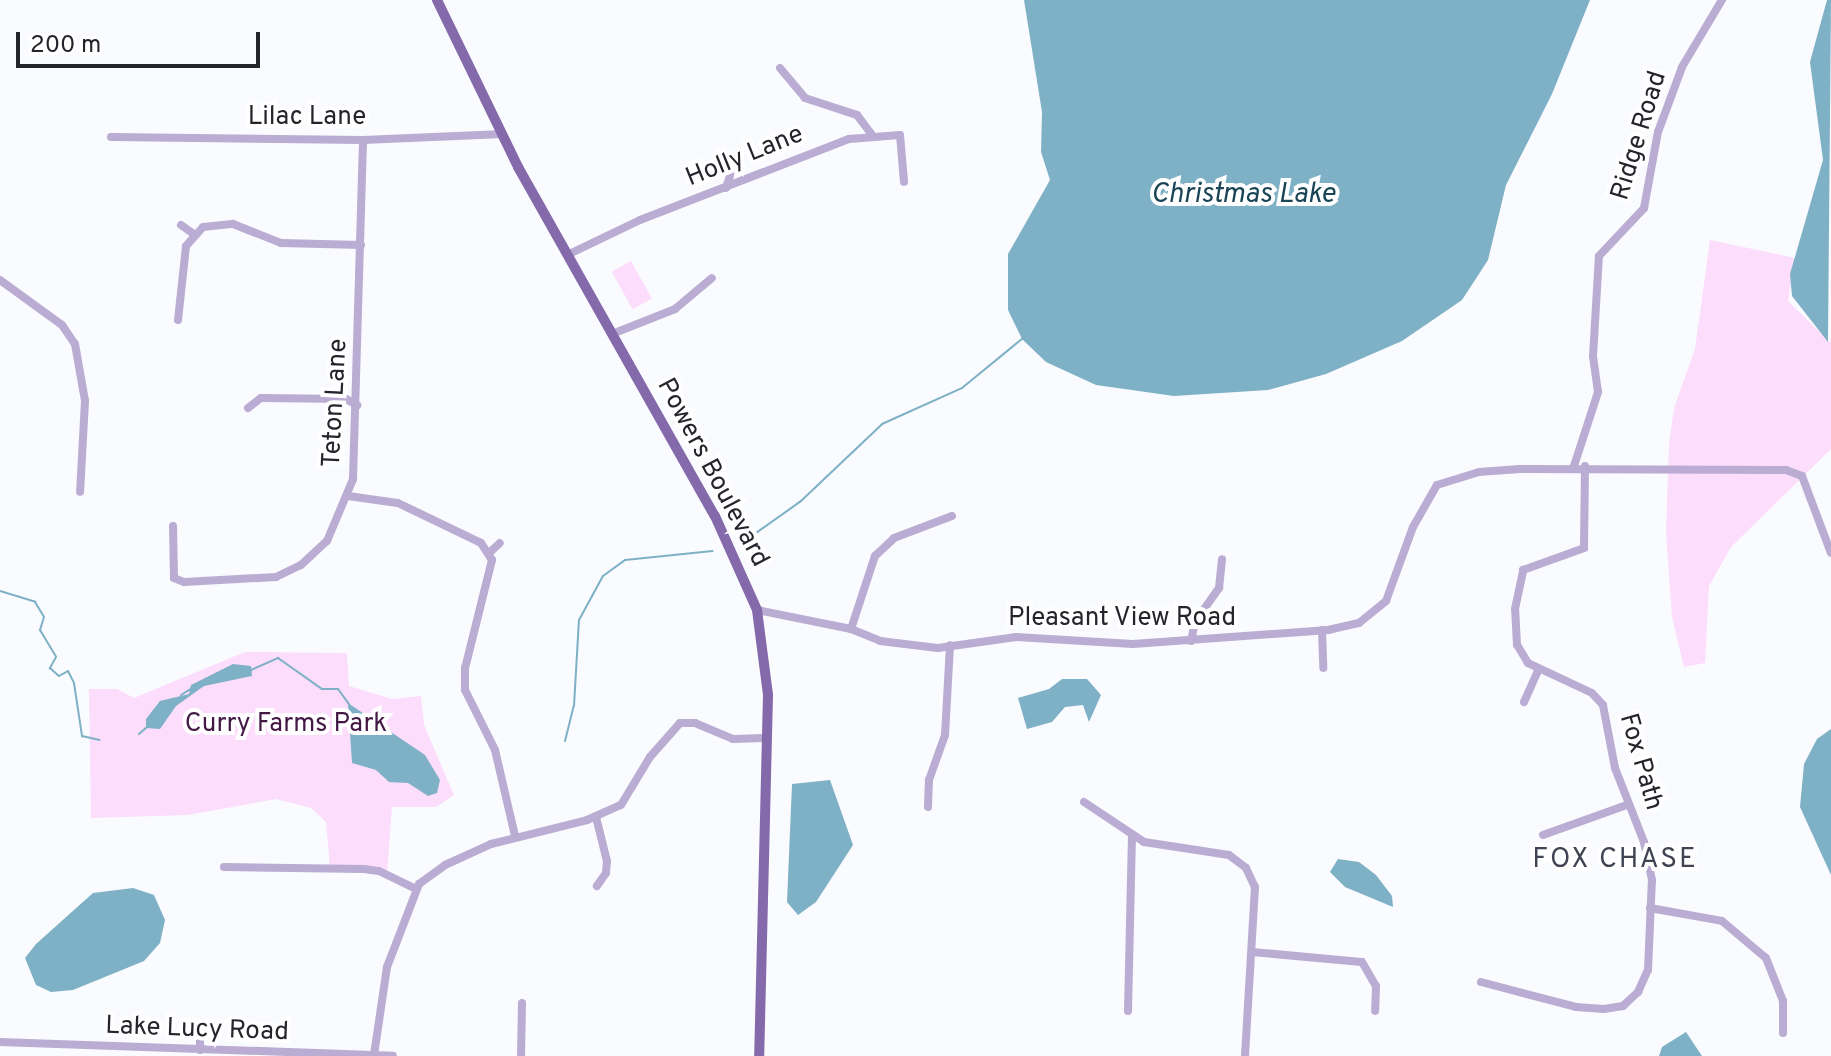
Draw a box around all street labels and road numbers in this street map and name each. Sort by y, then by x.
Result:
street label: Ridge Road [1606,68,1674,204]
street label: Lilac Lane [248,102,366,134]
street label: Holly Lane [682,119,808,195]
street label: Teton Lane [317,338,355,468]
street label: Powers Boulevard [649,373,775,573]
street label: Pleasant View Road [1007,603,1237,635]
street label: Fox Path [1611,710,1669,814]
street label: Lake Lucy Road [105,1011,289,1049]

